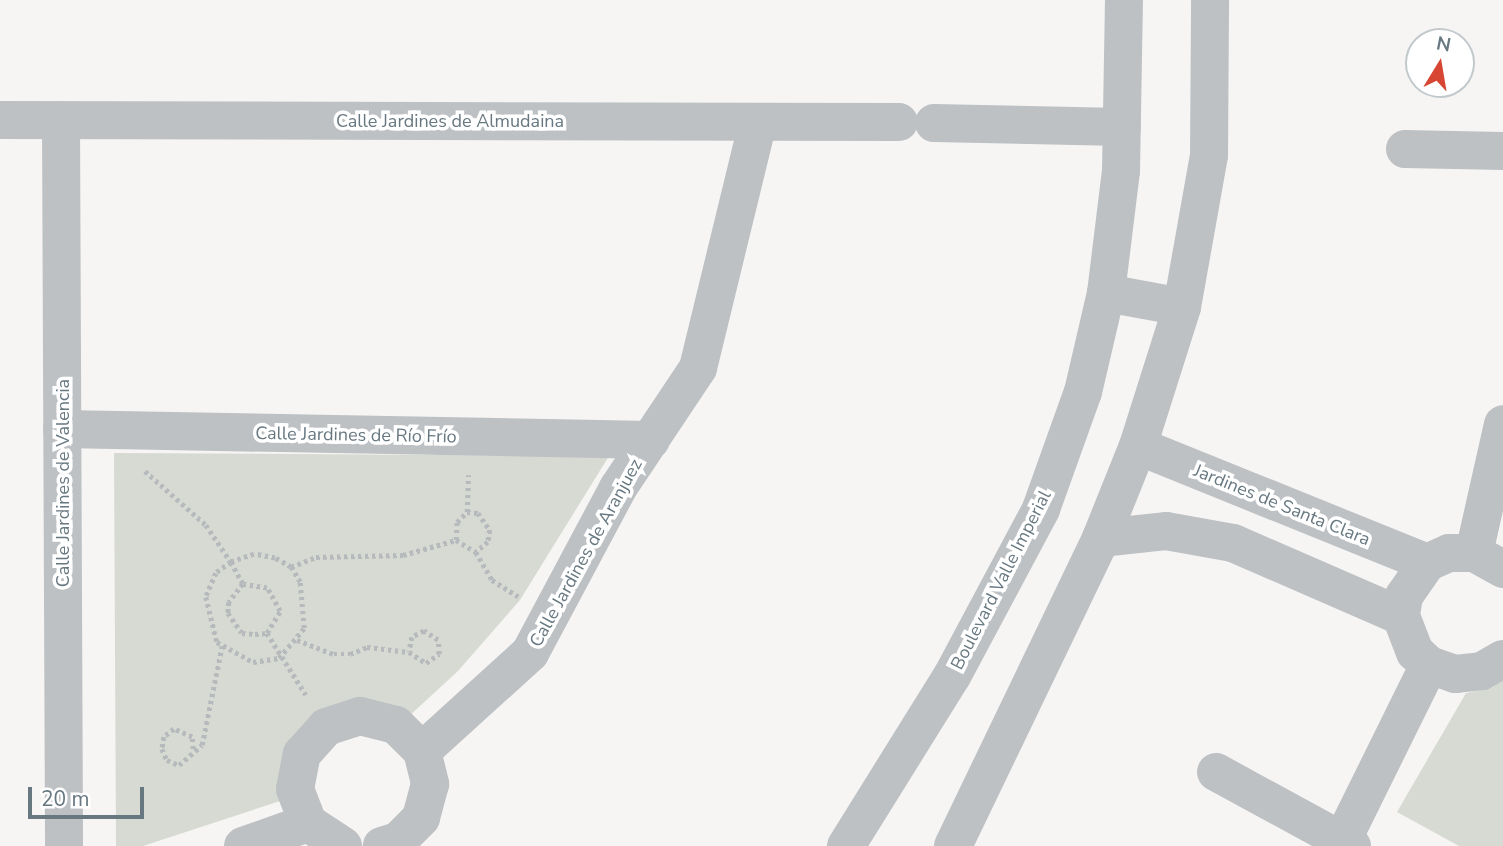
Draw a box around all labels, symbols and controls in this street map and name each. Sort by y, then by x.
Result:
north arrow [1405,28,1475,98]
text: N [1434,30,1453,58]
street label: Calle Jardines de Almudaina [336,110,564,132]
street label: Calle Jardines de Valencia [52,379,74,587]
street label: Calle Jardines de Río Frío [255,422,457,448]
street label: Calle Jardines de Aranjuez [525,455,647,651]
street label: Jardines de Santa Clara [1191,460,1373,550]
street label: Boulevard Valle Imperial [946,487,1056,673]
scale bar [32,772,147,816]
text: 20 m [41,785,90,813]

